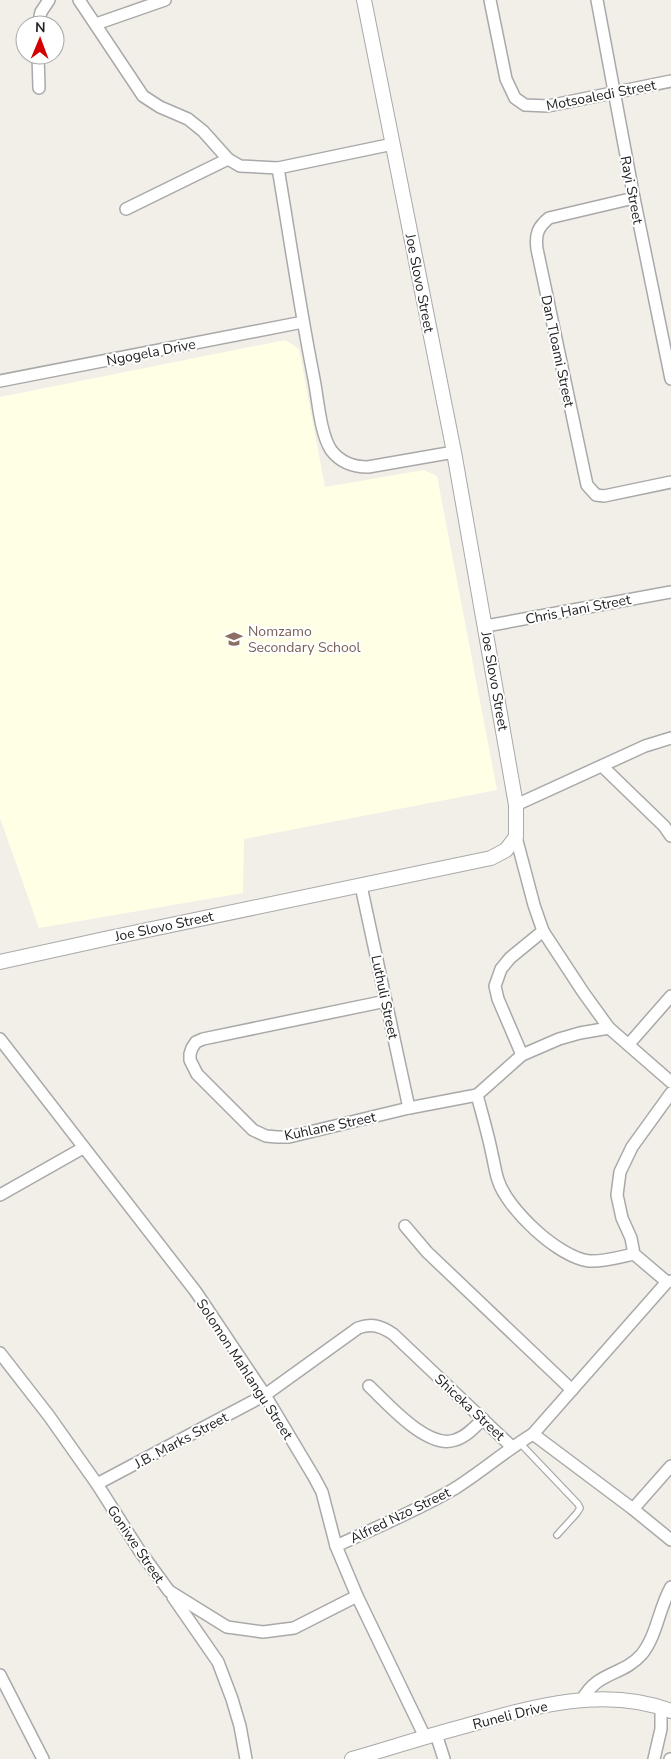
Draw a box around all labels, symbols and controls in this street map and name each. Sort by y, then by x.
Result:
north arrow [15,15,65,65]
text: N [35,18,46,37]
street label: Motsoaledi Street [545,76,658,115]
street label: Rayi Street [616,154,647,226]
street label: Joe Slovo Street [400,231,438,334]
street label: Dan Tloami Street [536,293,579,409]
street label: Ngogela Drive [105,335,197,370]
street label: Chris Hani Street [524,590,633,629]
place label: Nomzamo Secondary School [248,622,362,657]
school or university icon: Nomzamo Secondary School [224,629,244,649]
street label: Joe Slovo Street [476,629,513,732]
street label: Joe Slovo Street [112,907,215,946]
street label: Luthuli Street [366,953,403,1041]
street label: Kuhlane Street [283,1107,378,1145]
street label: Solomon Mahlangu Street [192,1295,297,1443]
street label: Shiceka Street [430,1370,509,1445]
street label: J.B. Marks Street [130,1408,231,1474]
street label: Alfred Nzo Street [347,1483,454,1548]
street label: Goniwe Street [103,1502,169,1587]
street label: Runeli Drive [471,1697,550,1734]

